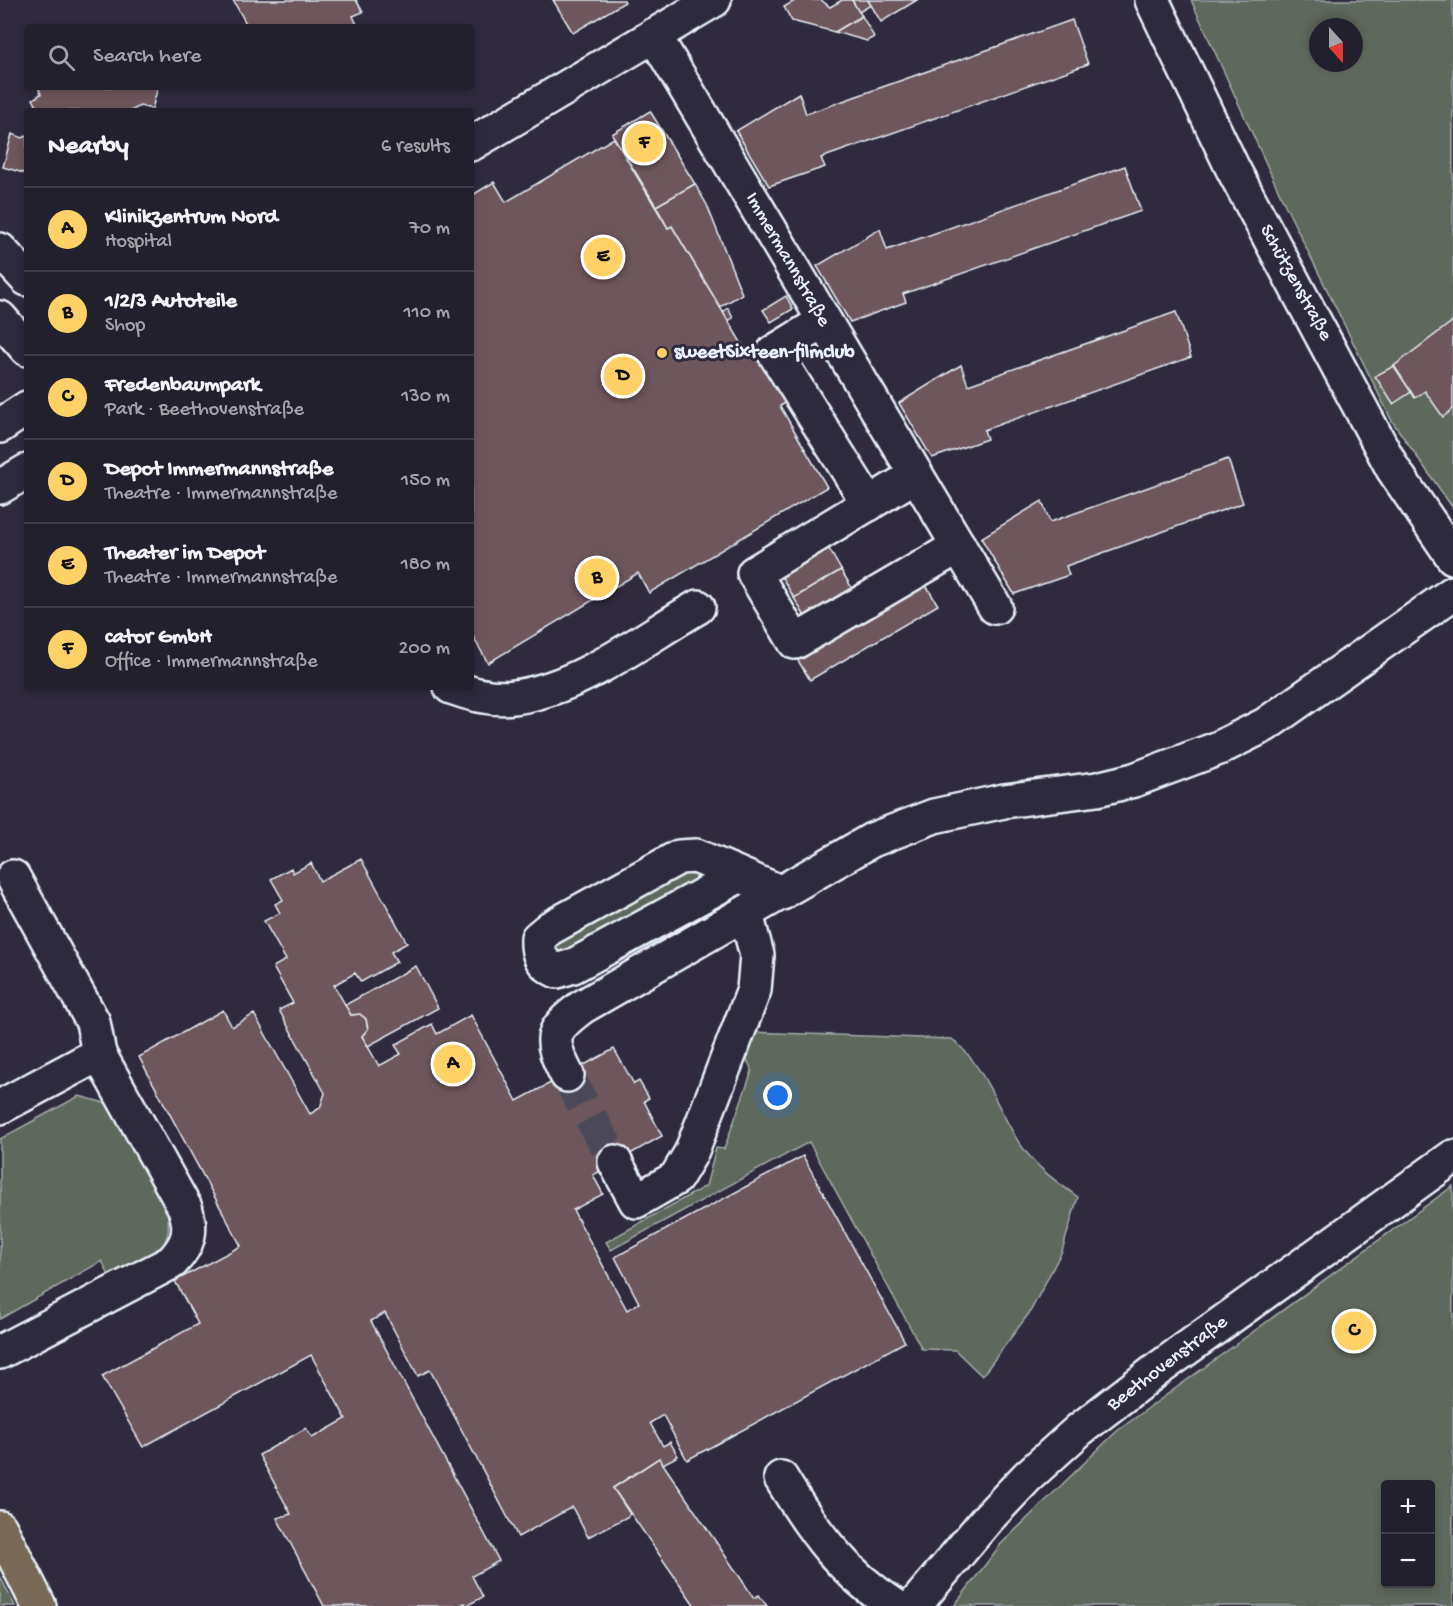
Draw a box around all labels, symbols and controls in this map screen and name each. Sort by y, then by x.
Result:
north arrow [1309,18,1363,72]
search box [24,24,474,90]
icon: search [45,41,78,74]
text: Search here [93,44,201,70]
pin: F [624,120,664,166]
text: Nearby [48,132,129,163]
text: 6 results [381,136,450,159]
street label: Immermannstraße [739,189,835,332]
text: Klinikzentrum Nord [105,205,278,231]
text: A [62,218,73,241]
text: 70 m [409,218,450,241]
street label: Schützenstraße [1254,221,1337,346]
text: Hospital [105,231,172,254]
pin: E [584,234,622,280]
text: 1/2/3 Autoteile [105,289,237,315]
text: B [62,302,73,325]
text: 110 m [404,302,450,325]
text: Shop [105,315,145,338]
place label: sweetSixteen-filmclub [674,341,855,365]
marker: sweetSixteen-filmclub [655,346,669,360]
pin: D [604,354,642,398]
text: Fredenbaumpark [105,373,261,399]
text: C [62,386,73,409]
text: 130 m [401,386,450,409]
text: Park · Beethovenstraße [105,399,304,422]
text: Depot Immermannstraße [105,457,333,483]
text: D [61,470,74,493]
text: 150 m [401,470,450,493]
text: Theatre · Immermannstraße [105,483,337,506]
text: Theater im Depot [105,541,265,567]
text: E [61,554,74,577]
text: 180 m [401,554,450,577]
pin: B [578,556,616,600]
text: Theatre · Immermannstraße [105,567,337,590]
text: cator GmbH [105,625,212,651]
text: F [62,638,73,661]
text: 200 m [399,638,450,661]
text: Office · Immermannstraße [105,651,318,674]
pin: A [434,1042,472,1086]
your location [763,1081,792,1110]
pin: C [1334,1308,1374,1354]
street label: Beethovenstraße [1102,1311,1233,1417]
map controls [1381,1480,1435,1588]
button: + [1381,1480,1435,1534]
button: − [1381,1534,1435,1588]

